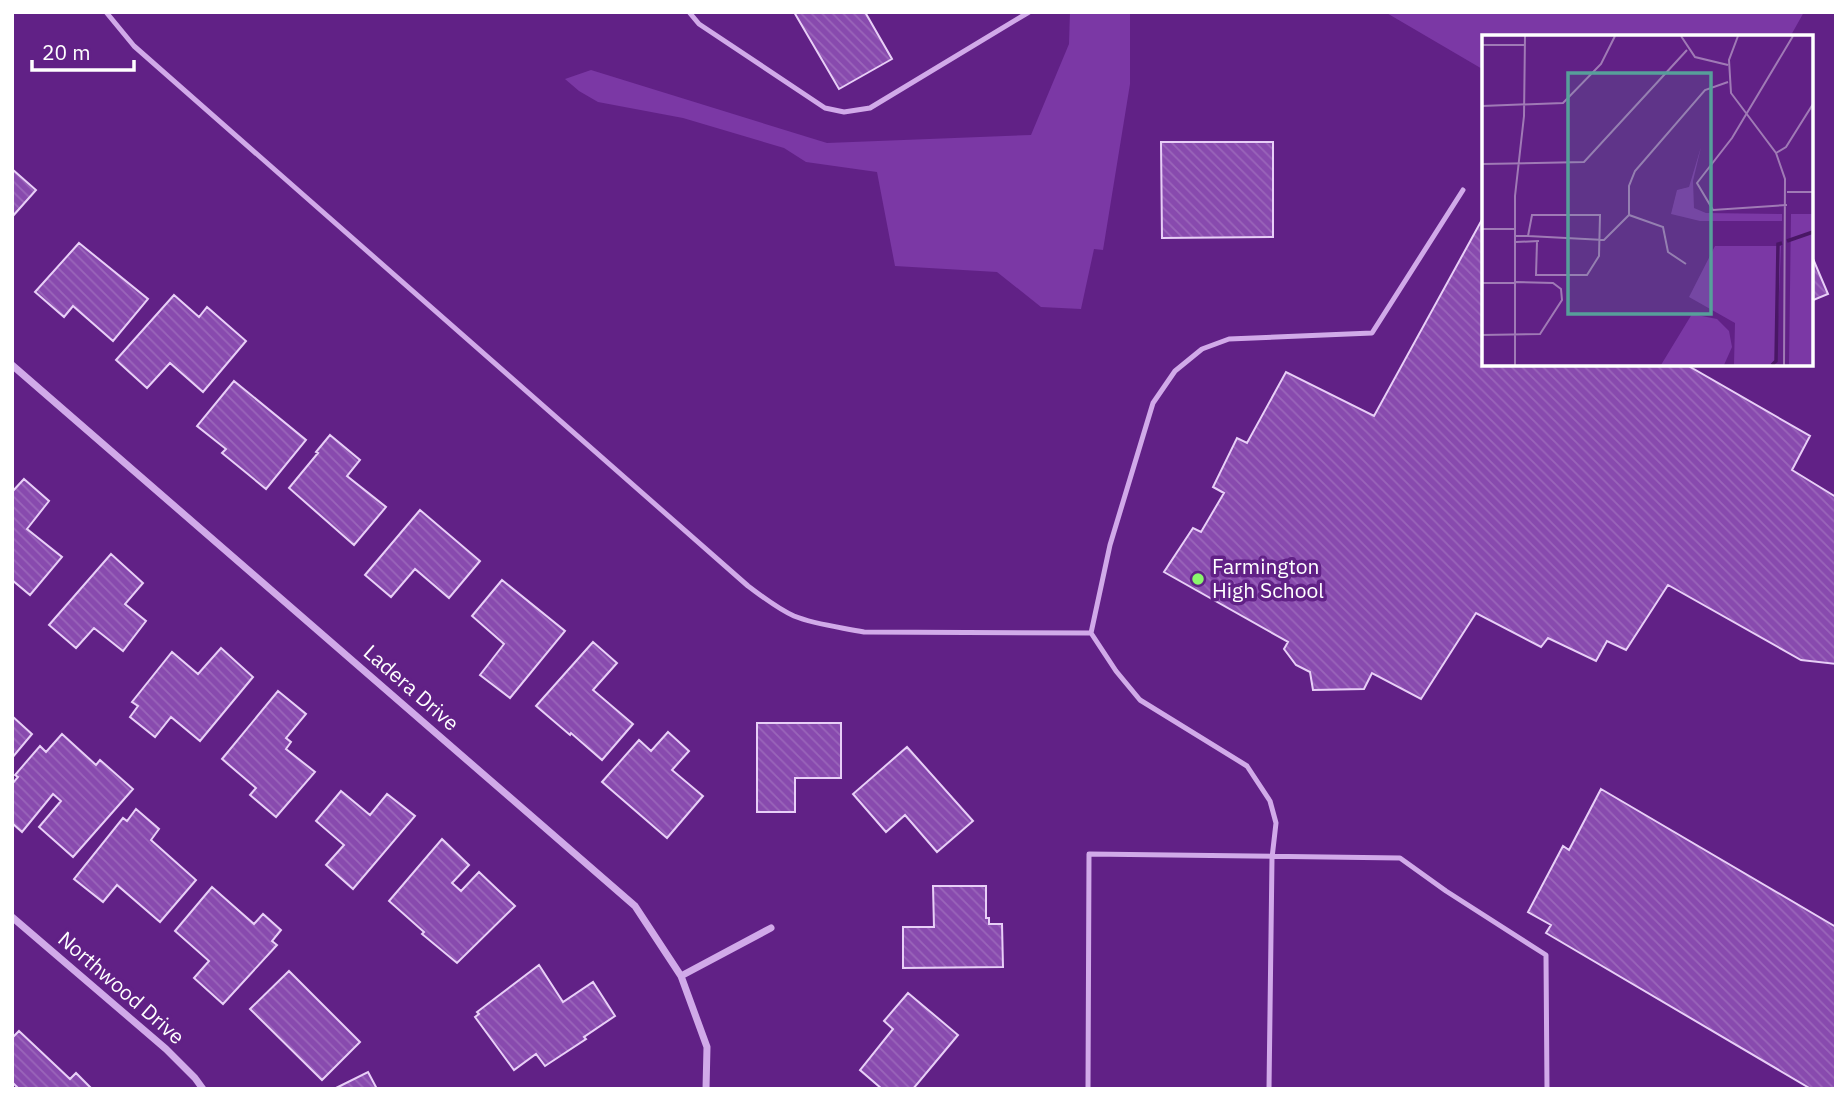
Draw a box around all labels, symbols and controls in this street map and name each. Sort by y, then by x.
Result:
scale bar [32,28,133,72]
inset map [1482,35,1813,366]
text: 20 m [42,38,91,66]
place label: Farmington High School [1212,552,1324,604]
marker: Farmington High School [1190,571,1206,587]
street label: Ladera Drive [358,638,465,737]
street label: Northwood Drive [52,925,191,1050]

